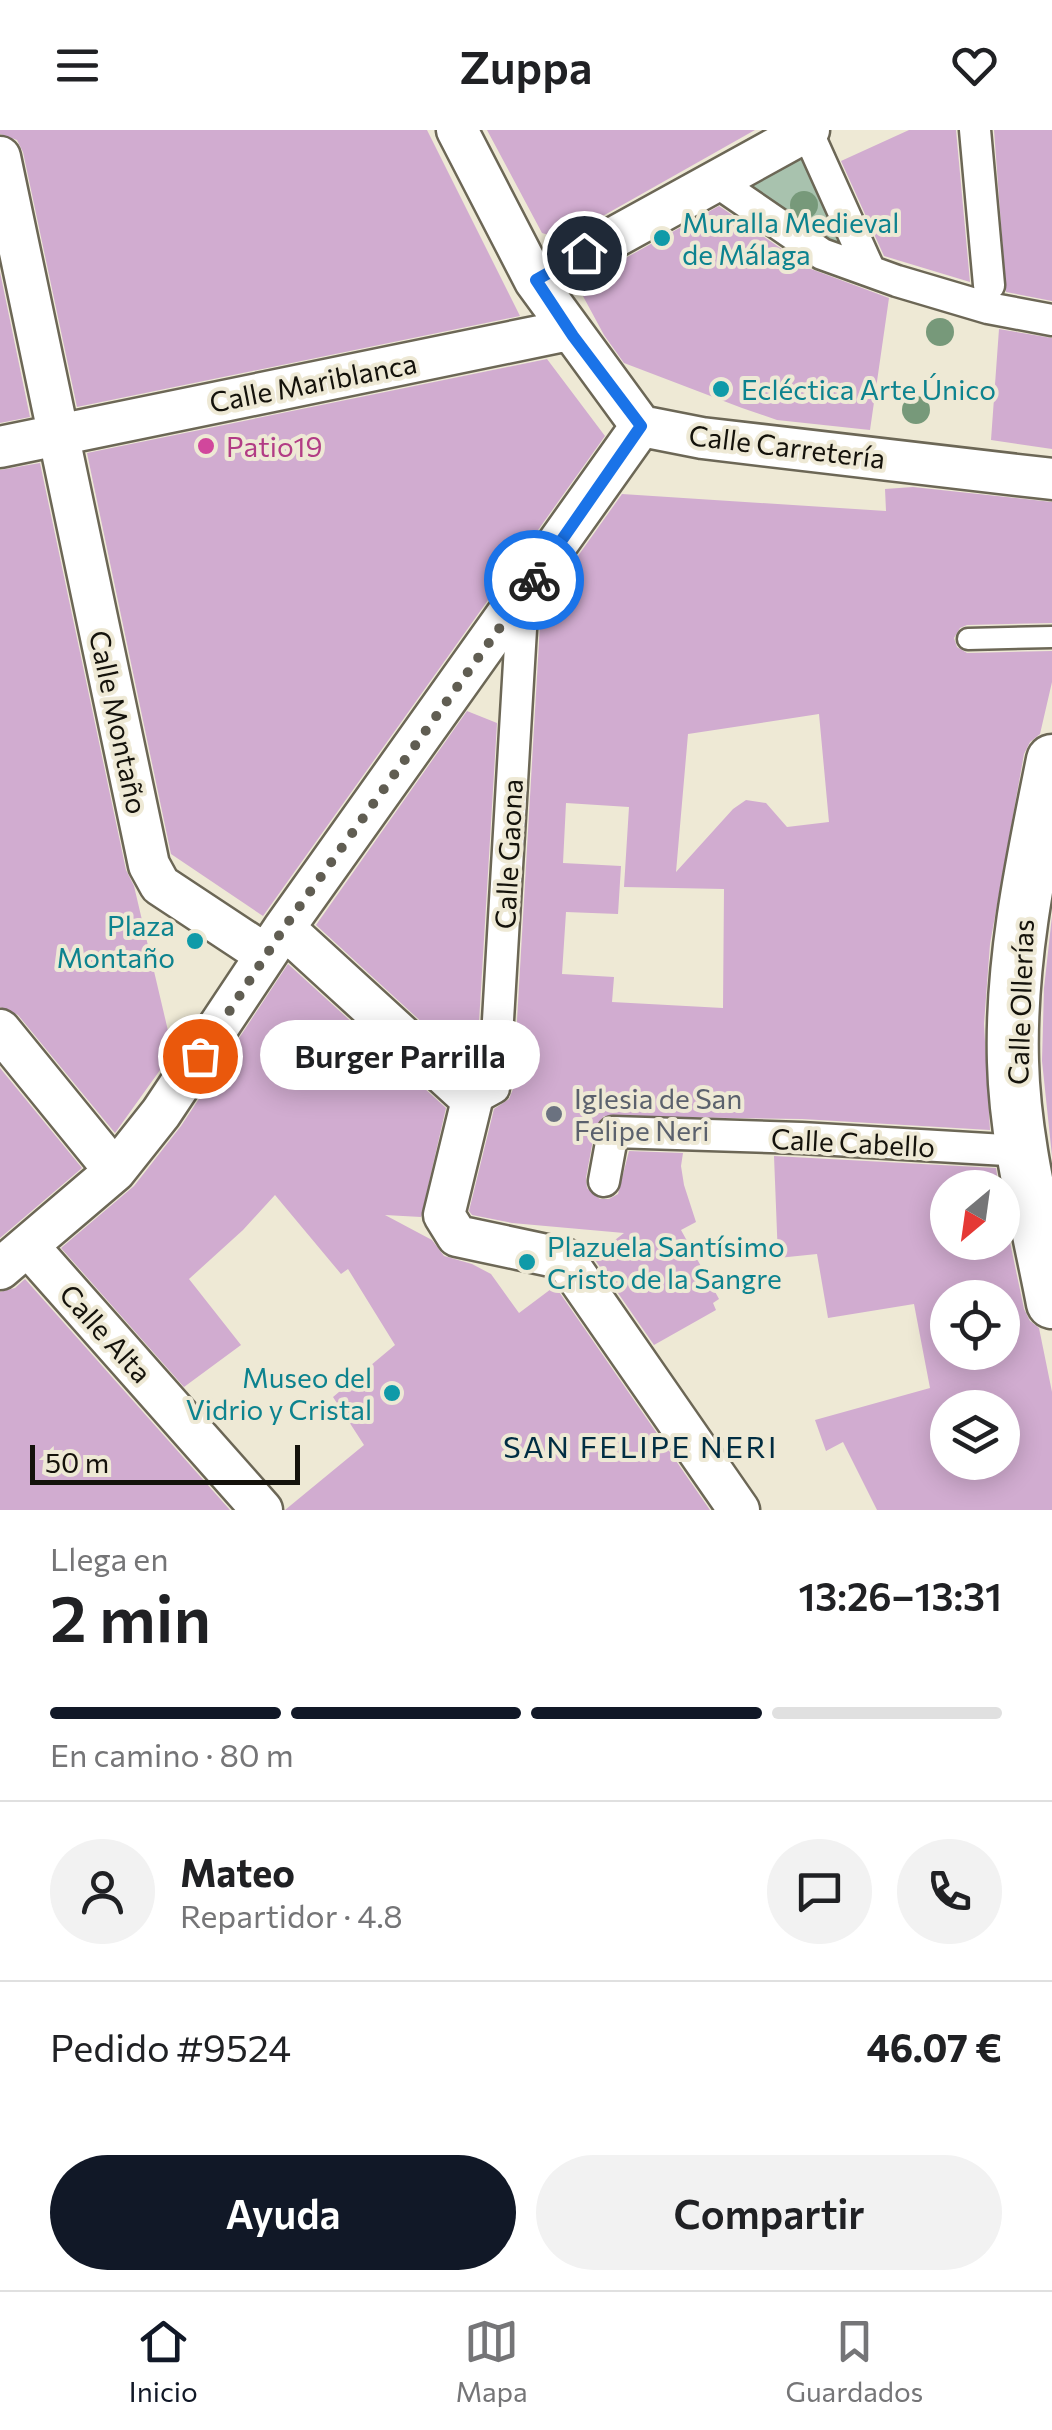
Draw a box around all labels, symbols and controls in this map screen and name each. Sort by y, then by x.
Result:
icon: menu [50,38,105,93]
text: Zuppa [459,38,593,93]
icon: heart [947,38,1002,93]
place label: Muralla Medieval de Málaga [682,205,899,271]
pin [542,211,627,296]
icon: home [557,226,612,281]
marker: Muralla Medieval de Málaga [651,227,673,249]
street label: Calle Mariblanca [206,345,420,419]
place label: Ecléctica Arte Único [741,372,996,406]
marker: Ecléctica Arte Único [710,378,732,400]
street label: Calle Carretería [687,417,887,475]
place label: Patio19 [226,429,323,463]
marker: Patio19 [195,435,217,457]
courier [484,530,584,630]
icon: bike [507,553,562,608]
street label: Calle Montaño [83,627,155,817]
street label: Calle Gaona [487,778,529,930]
place label: Plaza Montaño [57,908,175,974]
street label: Calle Ollerías [1000,919,1040,1085]
marker: Plaza Montaño [184,930,206,952]
pin [158,1014,243,1099]
callout: Burger Parrilla [260,1021,540,1091]
icon: bag [173,1029,228,1084]
text: Burger Parrilla [294,1035,506,1075]
place label: Iglesia de San Felipe Neri [574,1081,742,1147]
marker: Iglesia de San Felipe Neri [543,1103,565,1125]
street label: Calle Cabello [770,1121,936,1163]
north arrow [930,1170,1020,1260]
map controls [930,1170,1020,1480]
place label: Plazuela Santísimo Cristo de la Sangre [547,1229,785,1295]
marker: Plazuela Santísimo Cristo de la Sangre [516,1251,538,1273]
street label: Calle Alta [53,1277,159,1389]
button: locate [930,1280,1020,1370]
place label: Museo del Vidrio y Cristal [186,1360,372,1426]
marker: Museo del Vidrio y Cristal [381,1382,403,1404]
button: layers [930,1390,1020,1480]
district label: SAN FELIPE NERI [503,1427,779,1464]
scale bar [30,1440,300,1484]
text: 50 m [45,1445,109,1479]
text: Llega en [50,1538,169,1578]
text: 13:26–13:31 [798,1572,1002,1619]
text: 2 min [50,1576,211,1655]
text: En camino · 80 m [50,1734,294,1774]
button: person [50,1839,155,1944]
button: chat [767,1839,872,1944]
button: phone [897,1839,1002,1944]
text: Mateo [180,1848,295,1895]
text: Repartidor · 4.8 [180,1895,403,1935]
text: Pedido #9524 [50,2023,291,2070]
text: 46.07 € [866,2023,1002,2070]
button: Ayuda [50,2155,516,2270]
button: Compartir [536,2155,1002,2270]
tab: Inicio [129,2314,198,2408]
tab: Mapa [455,2314,528,2408]
tab: Guardados [785,2314,923,2408]

